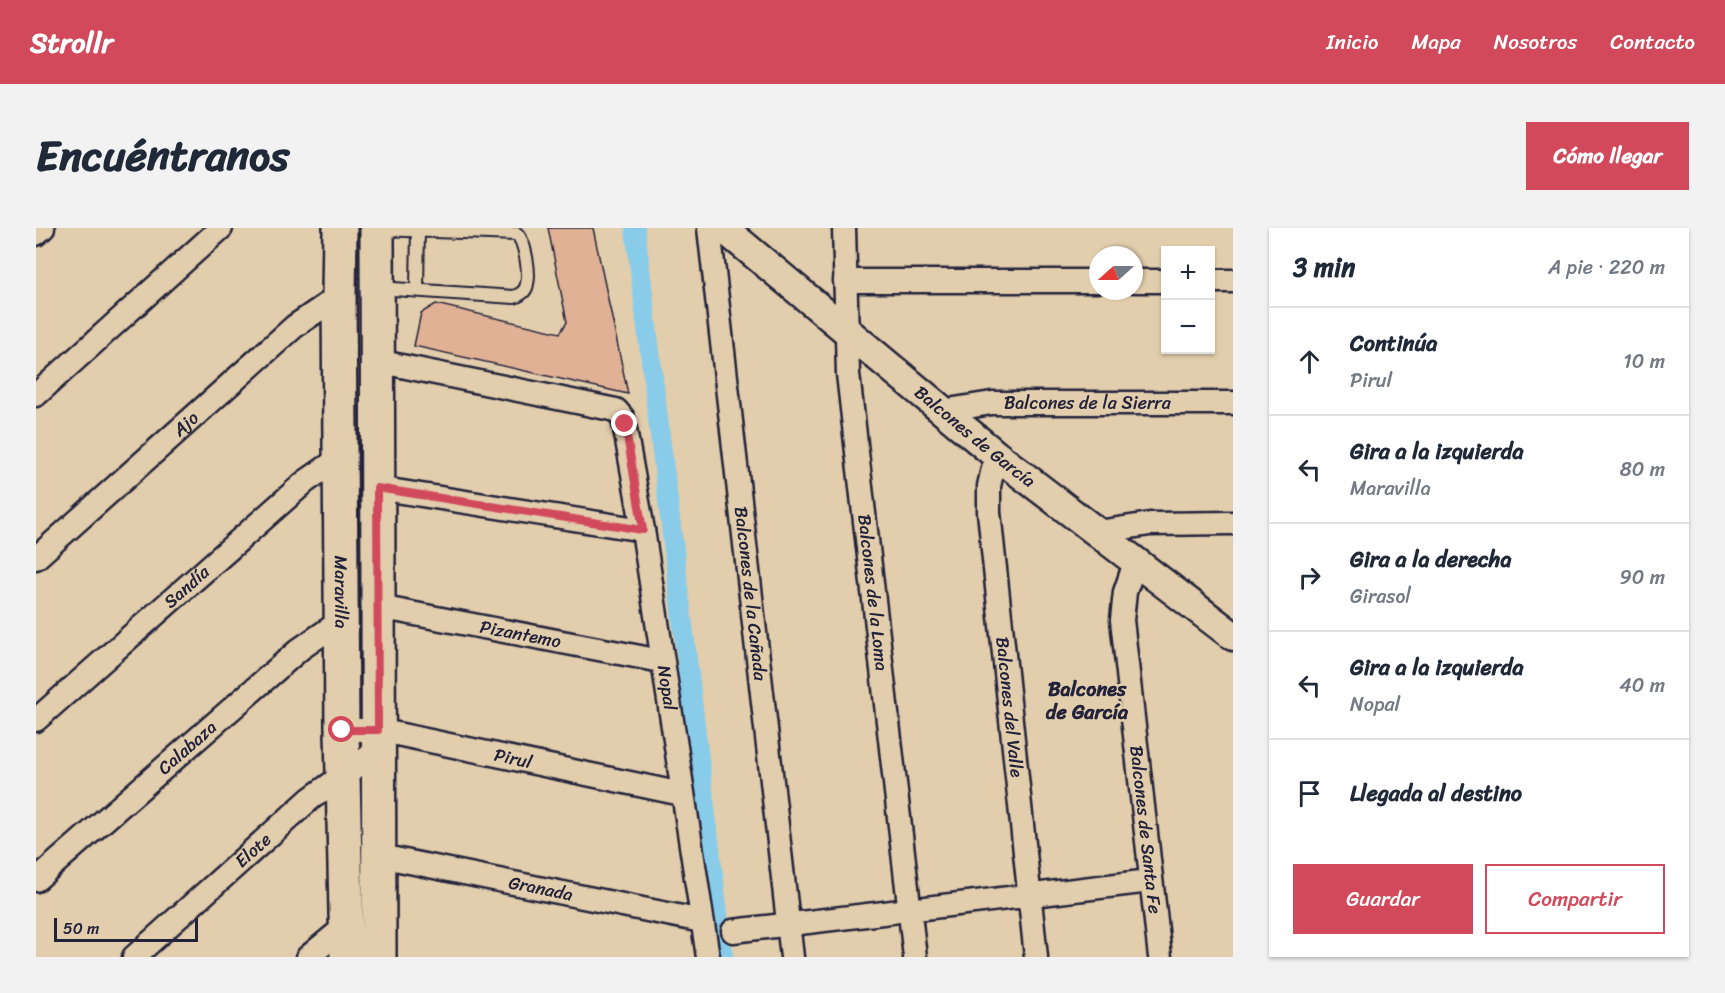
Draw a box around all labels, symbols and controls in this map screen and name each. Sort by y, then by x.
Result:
text: Strollr [30,18,113,67]
text: Inicio [1326,23,1378,61]
text: Mapa [1411,23,1461,61]
text: Nosotros [1494,23,1577,61]
text: Contacto [1610,23,1695,61]
text: Encuéntranos [36,119,289,193]
button: Cómo llegar [1526,122,1689,190]
text: 3 min [1293,244,1355,290]
north arrow [1089,246,1143,300]
map controls [1161,246,1215,354]
button: + [1161,246,1215,300]
text: A pie · 220 m [1548,250,1665,285]
button: − [1161,300,1215,354]
text: Continúa [1350,324,1437,363]
text: 10 m [1623,344,1665,379]
icon: ahead [1293,345,1326,378]
text: Pirul [1350,363,1392,398]
street label: Balcones de García [907,377,1043,496]
street label: Balcones de la Sierra [1004,387,1172,419]
street label: Ajo [164,403,206,445]
route end [611,410,637,436]
text: Gira a la izquierda [1350,432,1523,471]
text: 80 m [1620,452,1665,487]
icon: left [1293,453,1326,486]
text: Maravilla [1350,471,1431,506]
street label: Balcones de la Cañada [725,505,777,683]
street label: Balcones de la Loma [848,512,898,673]
text: Gira a la derecha [1350,540,1511,579]
street label: Maravilla [325,555,357,629]
street label: Sandía [156,556,218,617]
text: 90 m [1620,560,1665,595]
icon: right [1293,561,1326,594]
text: Girasol [1350,579,1411,614]
street label: Pizantemo [477,611,564,658]
street label: Balcones del Valle [986,635,1033,779]
text: Gira a la izquierda [1350,648,1523,687]
street label: Nopal [648,663,686,713]
text: 40 m [1619,668,1665,703]
icon: left [1293,669,1326,702]
district label: Balcones de García [1046,672,1129,730]
text: Nopal [1350,687,1400,722]
street label: Calabaza [150,712,224,783]
route start [328,716,354,742]
street label: Pirul [491,739,536,778]
street label: Balcones de Santa Fe [1120,744,1171,916]
text: Llegada al destino [1350,774,1522,813]
icon: arrive [1293,777,1326,810]
street label: Elote [227,824,279,876]
button: Guardar [1293,864,1473,934]
button: Compartir [1485,864,1665,934]
street label: Granada [506,866,576,911]
text: 50 m [63,914,99,943]
scale bar [54,915,198,942]

